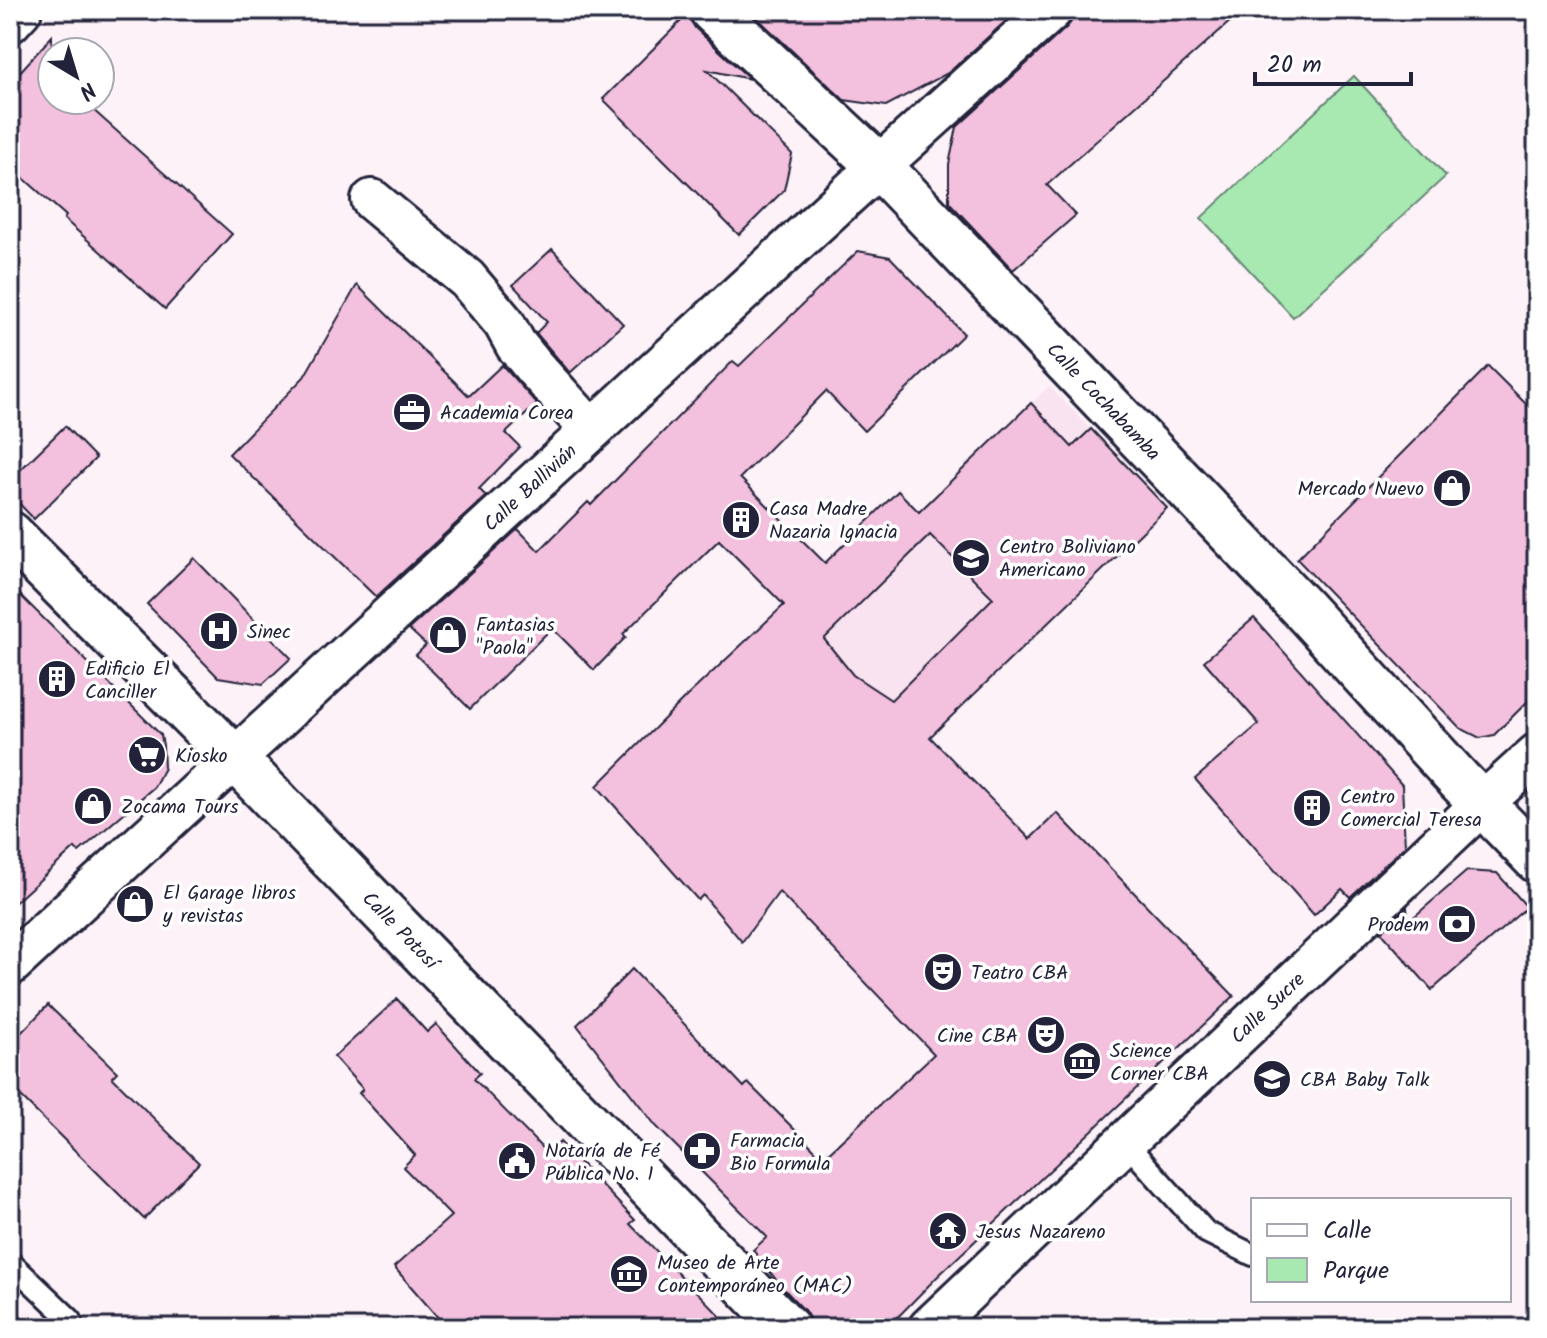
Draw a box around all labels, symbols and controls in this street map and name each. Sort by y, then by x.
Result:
north arrow [36,36,116,116]
scale bar [1255,36,1411,86]
text: 20 m [1267,46,1322,85]
text: N [70,72,103,108]
street label: Calle Cochabamba [1038,336,1167,469]
office icon: Academia Corea [391,391,433,433]
place label: Academia Corea [440,398,574,430]
street label: Calle Ballivián [477,437,585,540]
shop icon: Mercado Nuevo [1431,467,1473,509]
place label: Mercado Nuevo [1298,474,1424,506]
place label: Casa Madre Nazaria Ignacia [769,494,898,549]
building icon: Casa Madre Nazaria Ignacia [720,499,762,541]
place label: Centro Boliviano Americano [999,532,1136,587]
school or university icon: Centro Boliviano Americano [950,537,992,579]
hospital icon: Sinec [198,610,240,652]
place label: Fantasias "Paola" [476,610,555,665]
shop icon: Fantasias "Paola" [427,614,469,656]
place label: Sinec [247,617,291,649]
place label: Edificio El Canciller [85,654,169,709]
building icon: Edificio El Canciller [36,658,78,700]
supermarket icon: Kiosko [126,734,168,776]
place label: Kiosko [175,741,228,773]
place label: Centro Comercial Teresa [1340,782,1482,837]
shop icon: Zocama Tours [72,785,114,827]
building icon: Centro Comercial Teresa [1291,787,1333,829]
place label: Zocama Tours [121,792,239,824]
place label: El Garage libros y revistas [162,878,297,933]
shop icon: El Garage libros y revistas [114,883,156,925]
street label: Calle Potosí [353,885,447,980]
bank icon: Prodem [1436,903,1478,945]
place label: Prodem [1368,910,1429,942]
theatre icon: Teatro CBA [922,951,964,993]
place label: Teatro CBA [971,958,1068,990]
street label: Calle Sucre [1224,965,1313,1053]
theatre icon: Cine CBA [1025,1014,1067,1056]
place label: Cine CBA [937,1021,1018,1053]
place label: Science Corner CBA [1110,1036,1209,1091]
museum icon: Science Corner CBA [1061,1040,1103,1082]
school or university icon: CBA Baby Talk [1251,1058,1293,1100]
place label: CBA Baby Talk [1300,1065,1430,1097]
place label: Farmacia Bio Formula [730,1126,831,1181]
pharmacy icon: Farmacia Bio Formula [681,1130,723,1172]
place label: Notaría de Fé Pública No. 1 [545,1136,661,1191]
public building icon: Notaría de Fé Pública No. 1 [496,1140,538,1182]
legend [1251,1198,1511,1302]
temple icon: Jesus Nazareno [927,1210,969,1252]
text: Calle [1323,1212,1371,1251]
place label: Jesus Nazareno [976,1217,1105,1249]
place label: Museo de Arte Contemporáneo (MAC) [657,1248,852,1303]
text: Parque [1323,1252,1389,1291]
museum icon: Museo de Arte Contemporáneo (MAC) [608,1253,650,1295]

